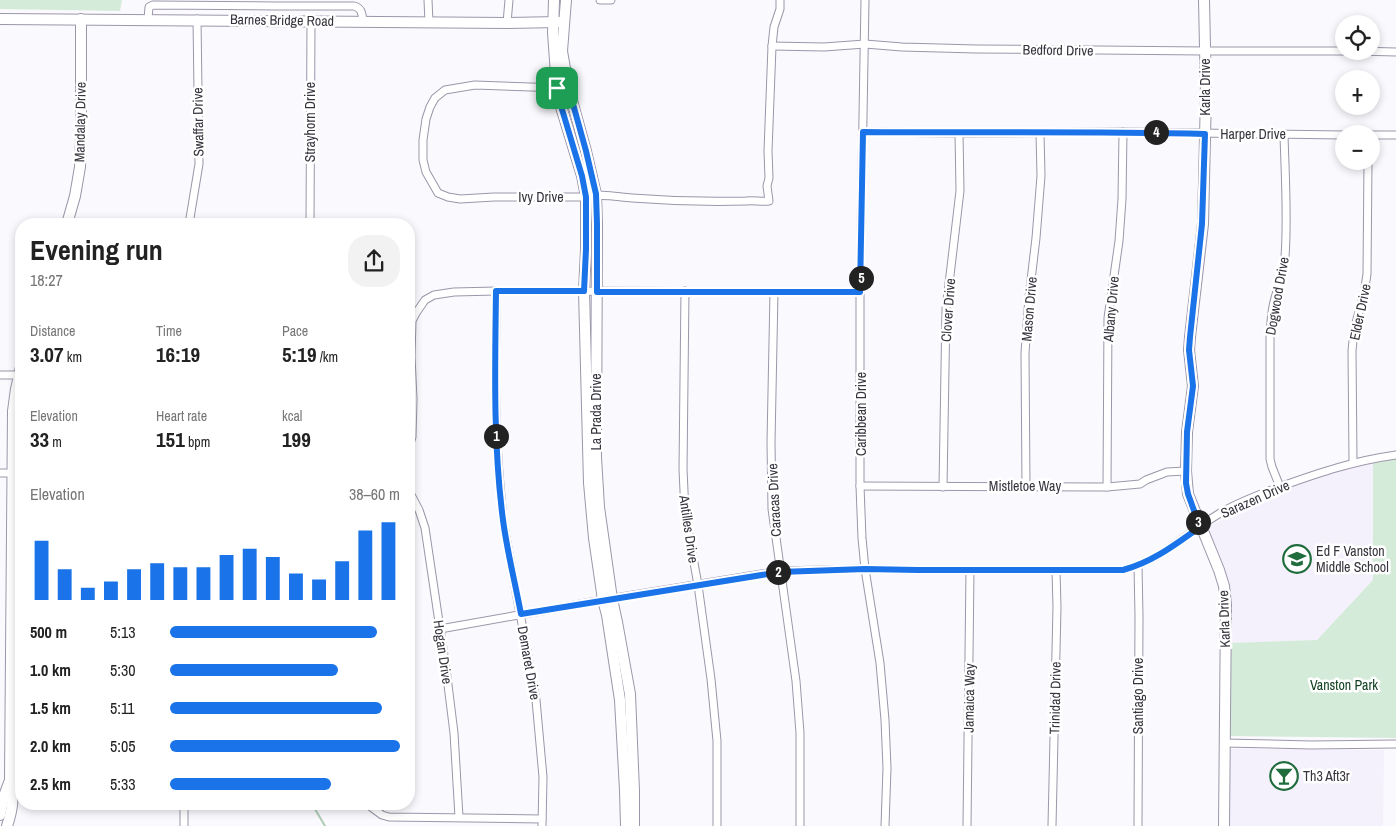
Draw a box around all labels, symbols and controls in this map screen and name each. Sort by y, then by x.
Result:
street label: Barnes Bridge Road [230,10,334,30]
map controls [1335,15,1380,170]
button: locate [1335,15,1380,60]
street label: Bedford Drive [1022,40,1094,60]
street label: Karla Drive [1196,58,1214,116]
pin [536,67,578,109]
button: + [1335,70,1380,115]
icon: arrive [543,74,571,102]
street label: Mandalay Drive [70,82,90,162]
street label: Strayhorn Drive [301,82,319,162]
street label: Swaffar Drive [188,87,208,157]
pin: 4 [1144,120,1168,144]
text: 4 [1153,123,1160,141]
street label: Harper Drive [1220,125,1286,143]
button: − [1335,125,1380,170]
street label: Ivy Drive [518,188,564,206]
text: Evening run [30,231,163,269]
button: share [348,235,400,287]
street label: Dogwood Drive [1261,255,1293,337]
pin: 5 [848,266,874,290]
text: 18:27 [30,269,63,291]
text: 5 [858,269,865,287]
street label: Albany Drive [1099,275,1123,344]
street label: Mason Drive [1017,276,1041,342]
street label: Clover Drive [937,278,959,342]
street label: Elder Drive [1345,282,1375,342]
text: Distance [30,322,75,340]
text: Time [156,322,182,340]
text: Pace [282,322,308,340]
text: 3.07 [30,340,64,369]
text: 16:19 [156,340,200,369]
text: 5:19 [282,340,316,369]
text: km [64,348,82,366]
text: /km [316,348,338,366]
street label: Caribbean Drive [852,372,870,456]
street label: La Prada Drive [587,373,605,451]
text: Elevation [30,407,78,425]
text: Heart rate [156,407,207,425]
text: kcal [282,407,302,425]
pin: 1 [484,424,508,448]
text: 33 [30,425,49,454]
text: 151 [156,425,185,454]
text: 199 [282,425,311,454]
text: 1 [493,427,500,445]
text: m [49,433,62,451]
text: bpm [185,433,210,451]
street label: Caracas Drive [763,463,785,537]
street label: Sarazen Drive [1218,476,1292,522]
street label: Mistletoe Way [989,477,1061,495]
text: Elevation [30,483,85,505]
text: 38–60 m [349,483,400,505]
street label: Antilles Drive [675,493,703,564]
pin: 3 [1186,510,1210,534]
text: 3 [1195,513,1202,531]
place label: Ed F Vanston Middle School [1316,542,1389,576]
school or university icon: Ed F Vanston Middle School [1282,544,1312,574]
pin: 2 [766,560,790,584]
text: 2 [775,563,782,581]
street label: Karla Drive [1214,590,1234,648]
street label: Hogan Drive [430,619,456,685]
text: 500 m [30,621,67,643]
text: 5:13 [110,621,136,643]
street label: Demaret Drive [514,625,544,701]
street label: Santiago Drive [1129,658,1147,734]
text: 1.0 km [30,659,71,681]
text: 5:30 [110,659,136,681]
street label: Trinidad Drive [1045,661,1065,735]
street label: Jamaica Way [959,663,979,733]
park label: Vanston Park [1310,676,1378,694]
text: 1.5 km [30,697,71,719]
text: 5:11 [110,697,135,719]
text: 2.0 km [30,735,71,757]
text: 5:05 [110,735,136,757]
bar icon: Th3 Aft3r [1269,761,1299,791]
place label: Th3 Aft3r [1303,767,1350,785]
text: 2.5 km [30,773,71,795]
text: 5:33 [110,773,136,795]

